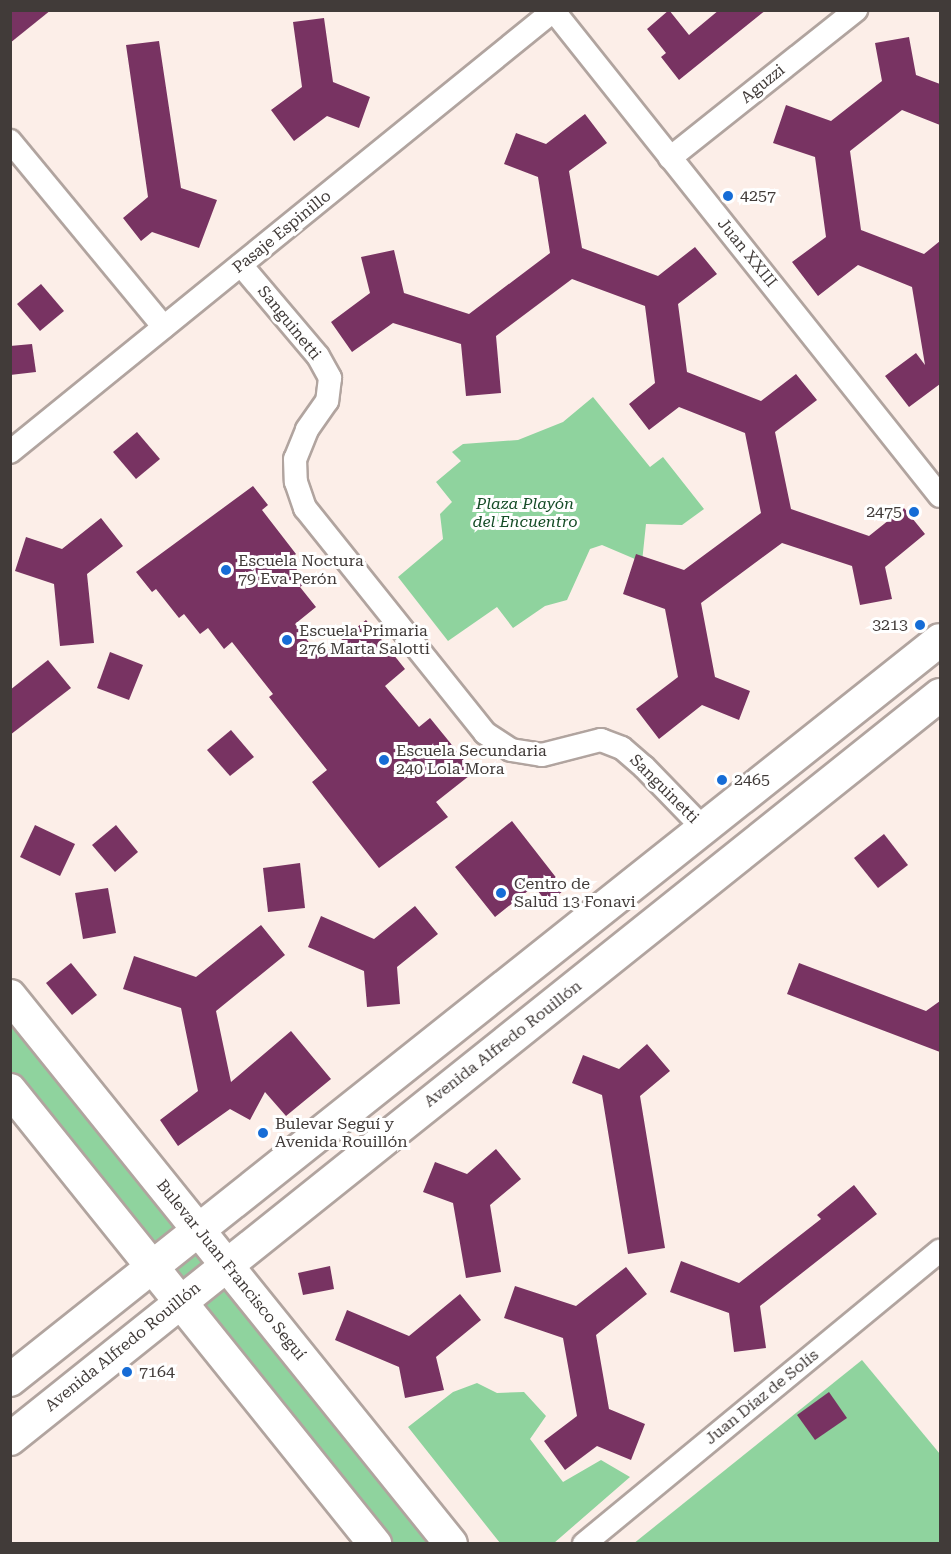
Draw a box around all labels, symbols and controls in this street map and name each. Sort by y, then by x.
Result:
street label: Aguzzi [737,61,789,107]
street label: Pasaje Espinillo [229,186,335,278]
place label: 4257 [740,186,776,206]
marker: 4257 [721,189,735,203]
street label: Juan XXIII [713,215,781,291]
street label: Sanguinetti [253,282,325,364]
park label: Plaza Playón del Encuentro [473,494,577,532]
place label: 2475 [866,502,902,522]
marker: 2475 [907,505,921,519]
place label: Escuela Noctura 79 Eva Perón [238,551,364,589]
marker: Escuela Noctura 79 Eva Perón [219,563,233,577]
place label: 3213 [872,615,908,635]
marker: 3213 [913,618,927,632]
place label: Escuela Primaria 276 Marta Salotti [299,621,430,659]
marker: Escuela Primaria 276 Marta Salotti [280,633,294,647]
place label: Escuela Secundaria 240 Lola Mora [396,741,547,779]
street label: Sanguinetti [626,751,702,827]
marker: Escuela Secundaria 240 Lola Mora [377,753,391,767]
place label: 2465 [734,770,770,790]
marker: 2465 [715,773,729,787]
place label: Centro de Salud 13 Fonavi [514,874,636,912]
marker: Centro de Salud 13 Fonavi [492,884,510,902]
street label: Avenida Alfredo Rouillón [420,977,586,1111]
place label: Bulevar Seguí y Avenida Rouillón [275,1114,408,1152]
marker: Bulevar Seguí y Avenida Rouillón [256,1126,270,1140]
street label: Bulevar Juan Francisco Seguí [152,1176,310,1364]
street label: Avenida Alfredo Rouillón [41,1278,205,1416]
street label: Juan Díaz de Solís [701,1345,823,1449]
place label: 7164 [139,1362,175,1382]
marker: 7164 [120,1365,134,1379]

